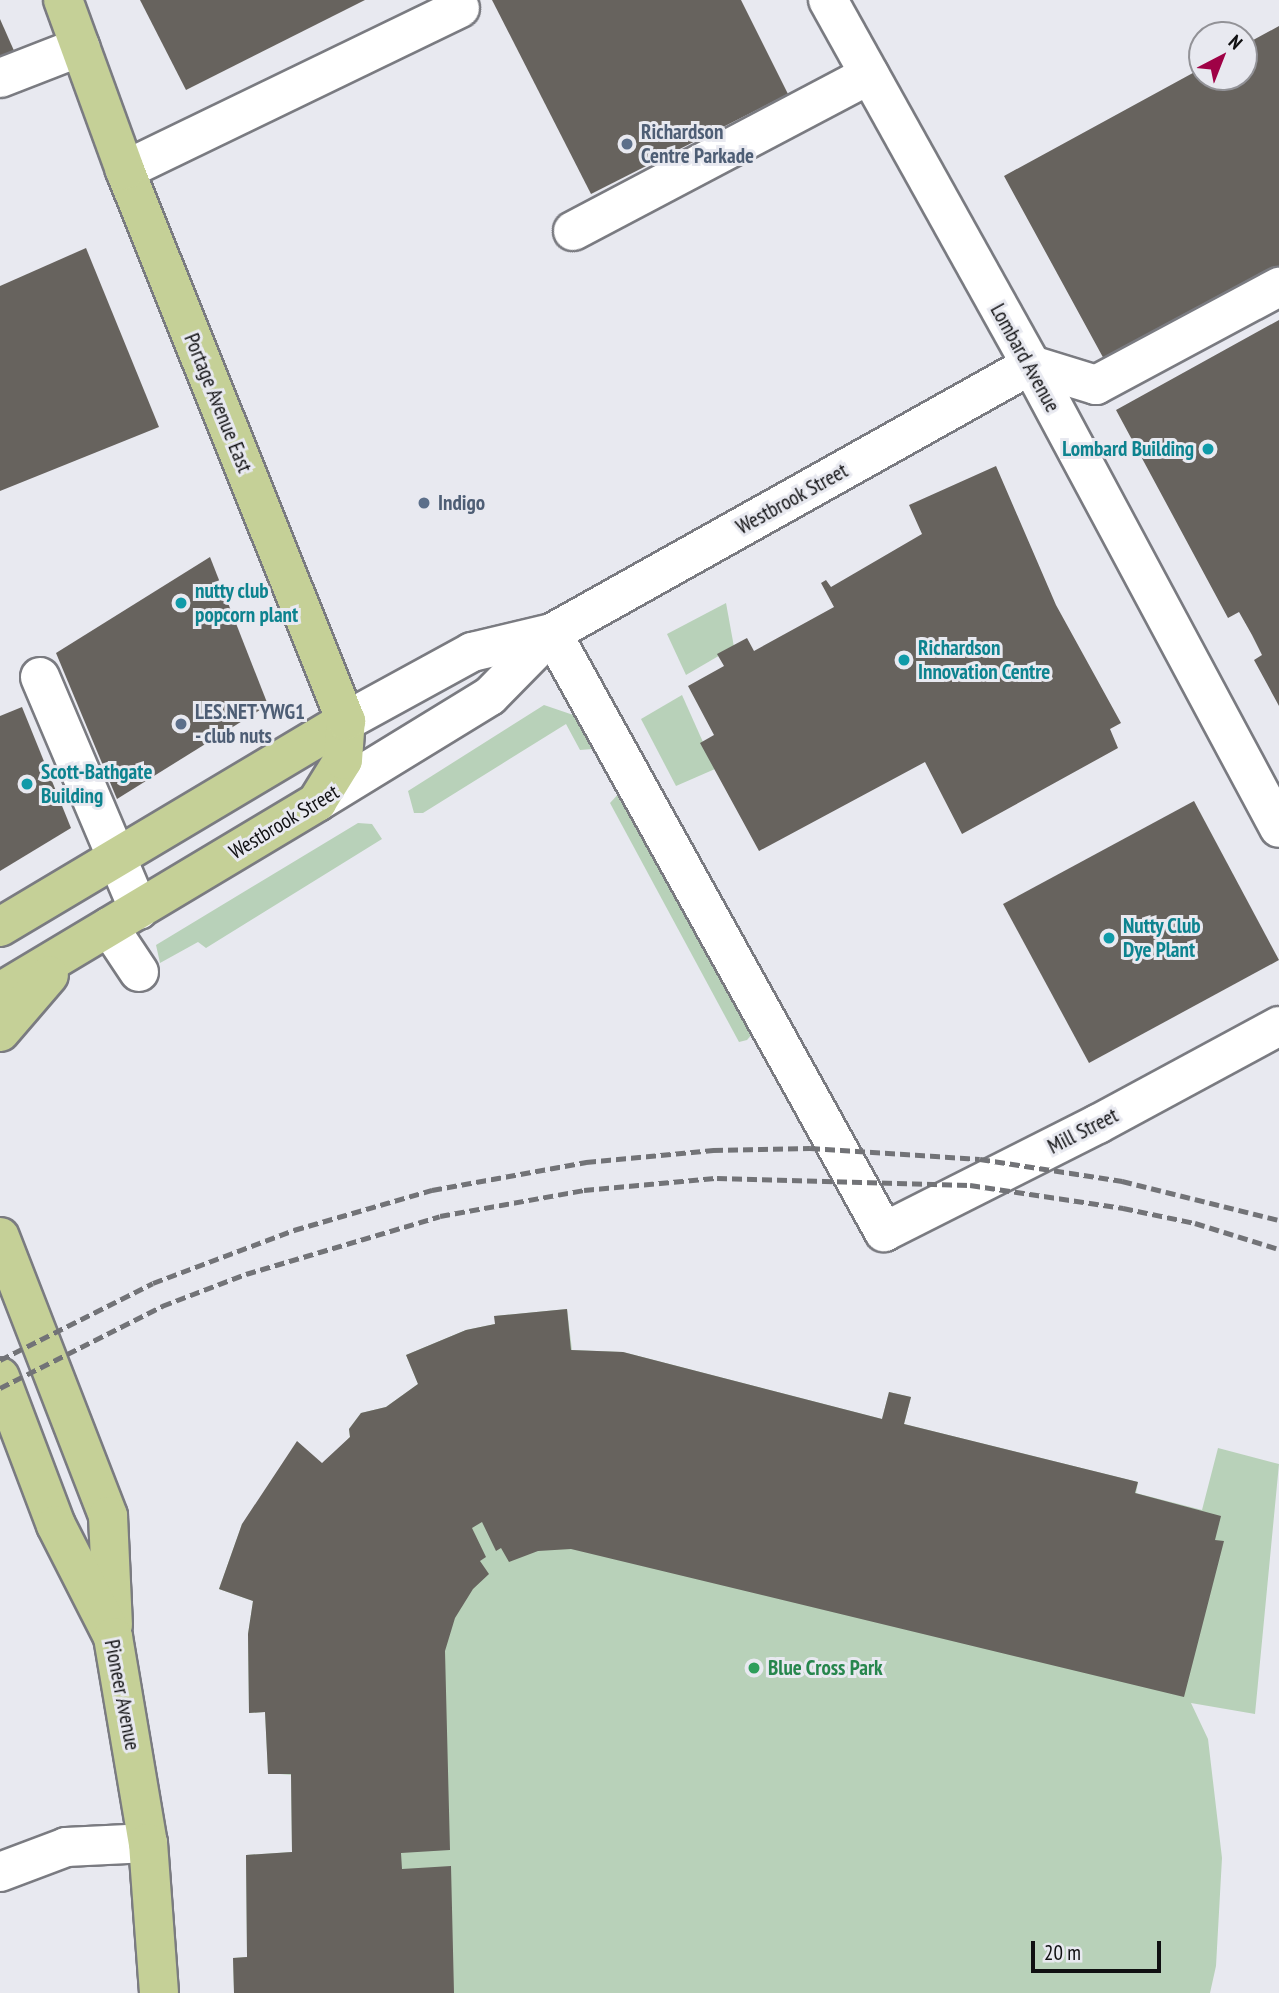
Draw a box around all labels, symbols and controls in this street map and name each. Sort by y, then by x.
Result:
north arrow [1188,21,1258,91]
text: N [1224,30,1248,54]
place label: Richardson Centre Parkade [641,119,754,169]
marker: Richardson Centre Parkade [619,136,635,152]
street label: Lombard Avenue [985,299,1065,417]
street label: Portage Avenue East [179,329,257,477]
place label: Lombard Building [1062,436,1194,462]
marker: Lombard Building [1200,441,1216,457]
street label: Westbrook Street [732,458,852,540]
place label: Indigo [438,490,485,516]
marker: Indigo [416,495,432,511]
place label: nutty club popcorn plant [195,578,298,628]
marker: nutty club popcorn plant [173,595,189,611]
place label: Richardson Innovation Centre [918,635,1051,685]
marker: Richardson Innovation Centre [896,652,912,668]
place label: LES.NET YWG1 - club nuts [195,699,306,749]
marker: LES.NET YWG1 - club nuts [173,716,189,732]
place label: Scott-Bathgate Building [41,759,152,809]
marker: Scott-Bathgate Building [19,776,35,792]
street label: Westbrook Street [224,779,344,865]
place label: Nutty Club Dye Plant [1123,913,1201,963]
marker: Nutty Club Dye Plant [1101,930,1117,946]
street label: Mill Street [1044,1103,1122,1159]
street label: Pioneer Avenue [99,1637,145,1753]
place label: Blue Cross Park [768,1655,883,1681]
marker: Blue Cross Park [746,1660,762,1676]
scale bar [1034,1926,1164,1970]
text: 20 m [1044,1939,1081,1966]

